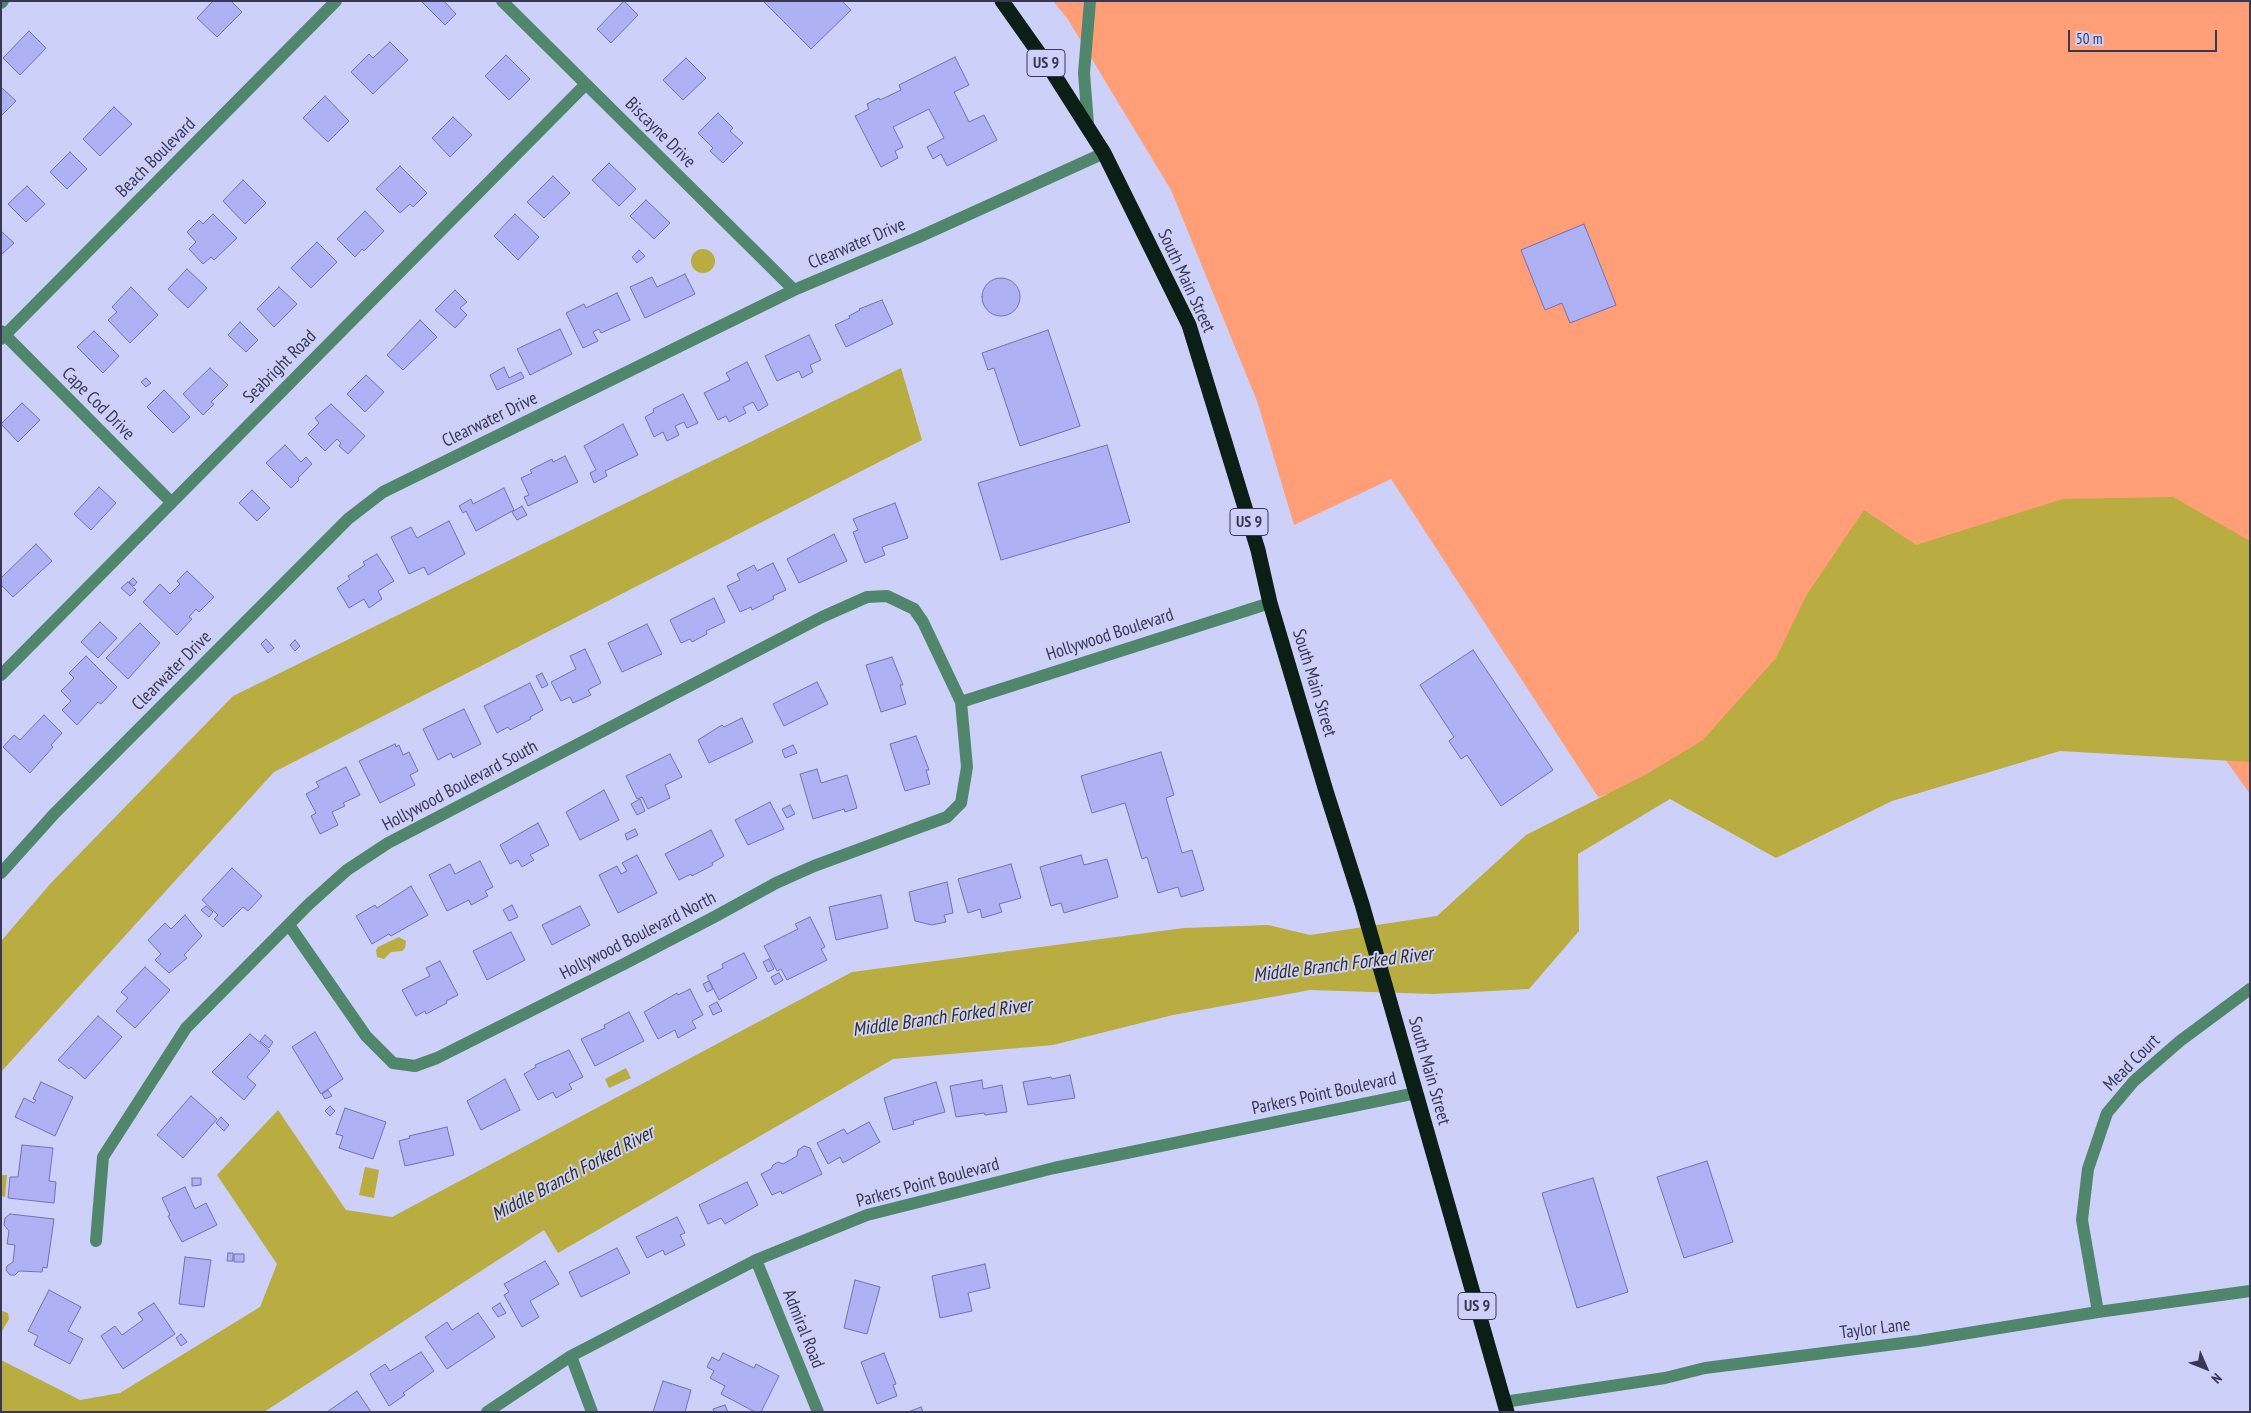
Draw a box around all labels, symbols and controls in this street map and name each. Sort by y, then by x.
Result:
scale bar [2071,20,2220,52]
text: 50 m [2076,29,2102,48]
road number: US 9 [1027,49,1065,76]
street label: Biscayne Drive [620,93,700,173]
street label: Beach Boulevard [112,114,200,202]
street label: Clearwater Drive [805,214,909,274]
street label: South Main Street [1153,226,1219,336]
street label: Seabright Road [239,326,321,408]
street label: Cape Cod Drive [57,363,139,445]
street label: Clearwater Drive [439,388,541,452]
road number: US 9 [1230,508,1268,536]
street label: Hollywood Boulevard [1044,604,1176,666]
street label: Clearwater Drive [128,627,216,715]
street label: South Main Street [1287,627,1341,739]
street label: Hollywood Boulevard South [379,736,541,836]
street label: Hollywood Boulevard North [556,887,720,985]
water label: Middle Branch Forked River [1252,943,1434,987]
water label: Middle Branch Forked River [851,994,1033,1042]
street label: South Main Street [1403,1014,1455,1128]
street label: Mead Court [2099,1030,2165,1096]
street label: Parkers Point Boulevard [1250,1068,1398,1120]
water label: Middle Branch Forked River [488,1122,658,1226]
street label: Parkers Point Boulevard [854,1154,1002,1212]
street label: Admiral Road [777,1287,829,1371]
road number: US 9 [1458,1292,1496,1320]
street label: Taylor Lane [1838,1314,1912,1344]
north arrow [2181,1343,2231,1393]
text: N [2208,1369,2226,1387]

